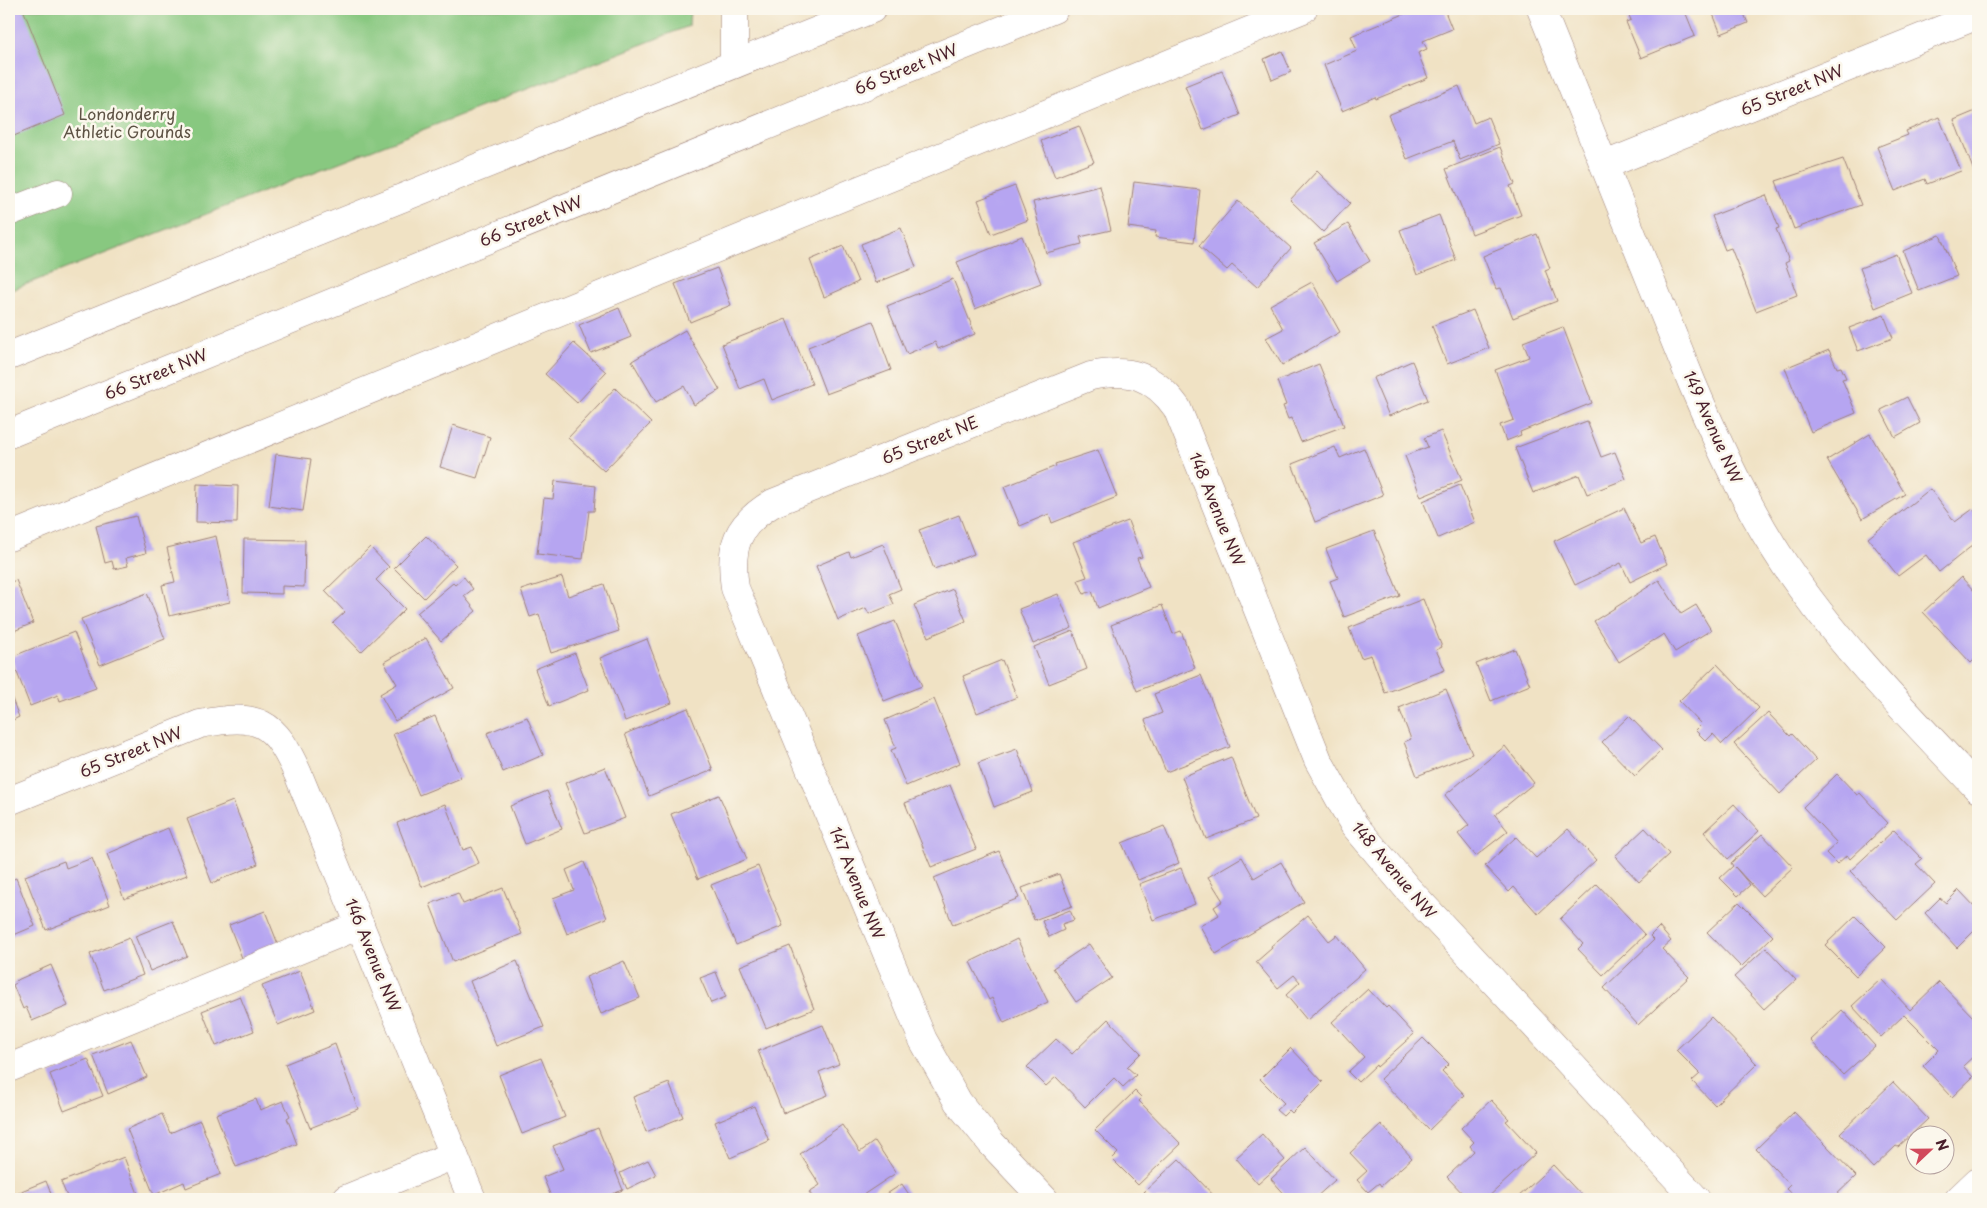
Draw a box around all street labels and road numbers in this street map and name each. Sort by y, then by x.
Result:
street label: 66 Street NW [850,36,961,100]
street label: 65 Street NW [1737,58,1847,121]
street label: 66 Street NW [475,188,586,252]
street label: 66 Street NW [100,341,211,405]
street label: 149 Avenue NW [1678,367,1750,487]
street label: 65 Street NE [878,409,981,469]
street label: 148 Avenue NW [1184,448,1252,570]
street label: 65 Street NW [76,720,186,783]
street label: 148 Avenue NW [1347,815,1443,924]
street label: 147 Avenue NW [824,823,892,943]
street label: 146 Avenue NW [340,894,408,1016]

